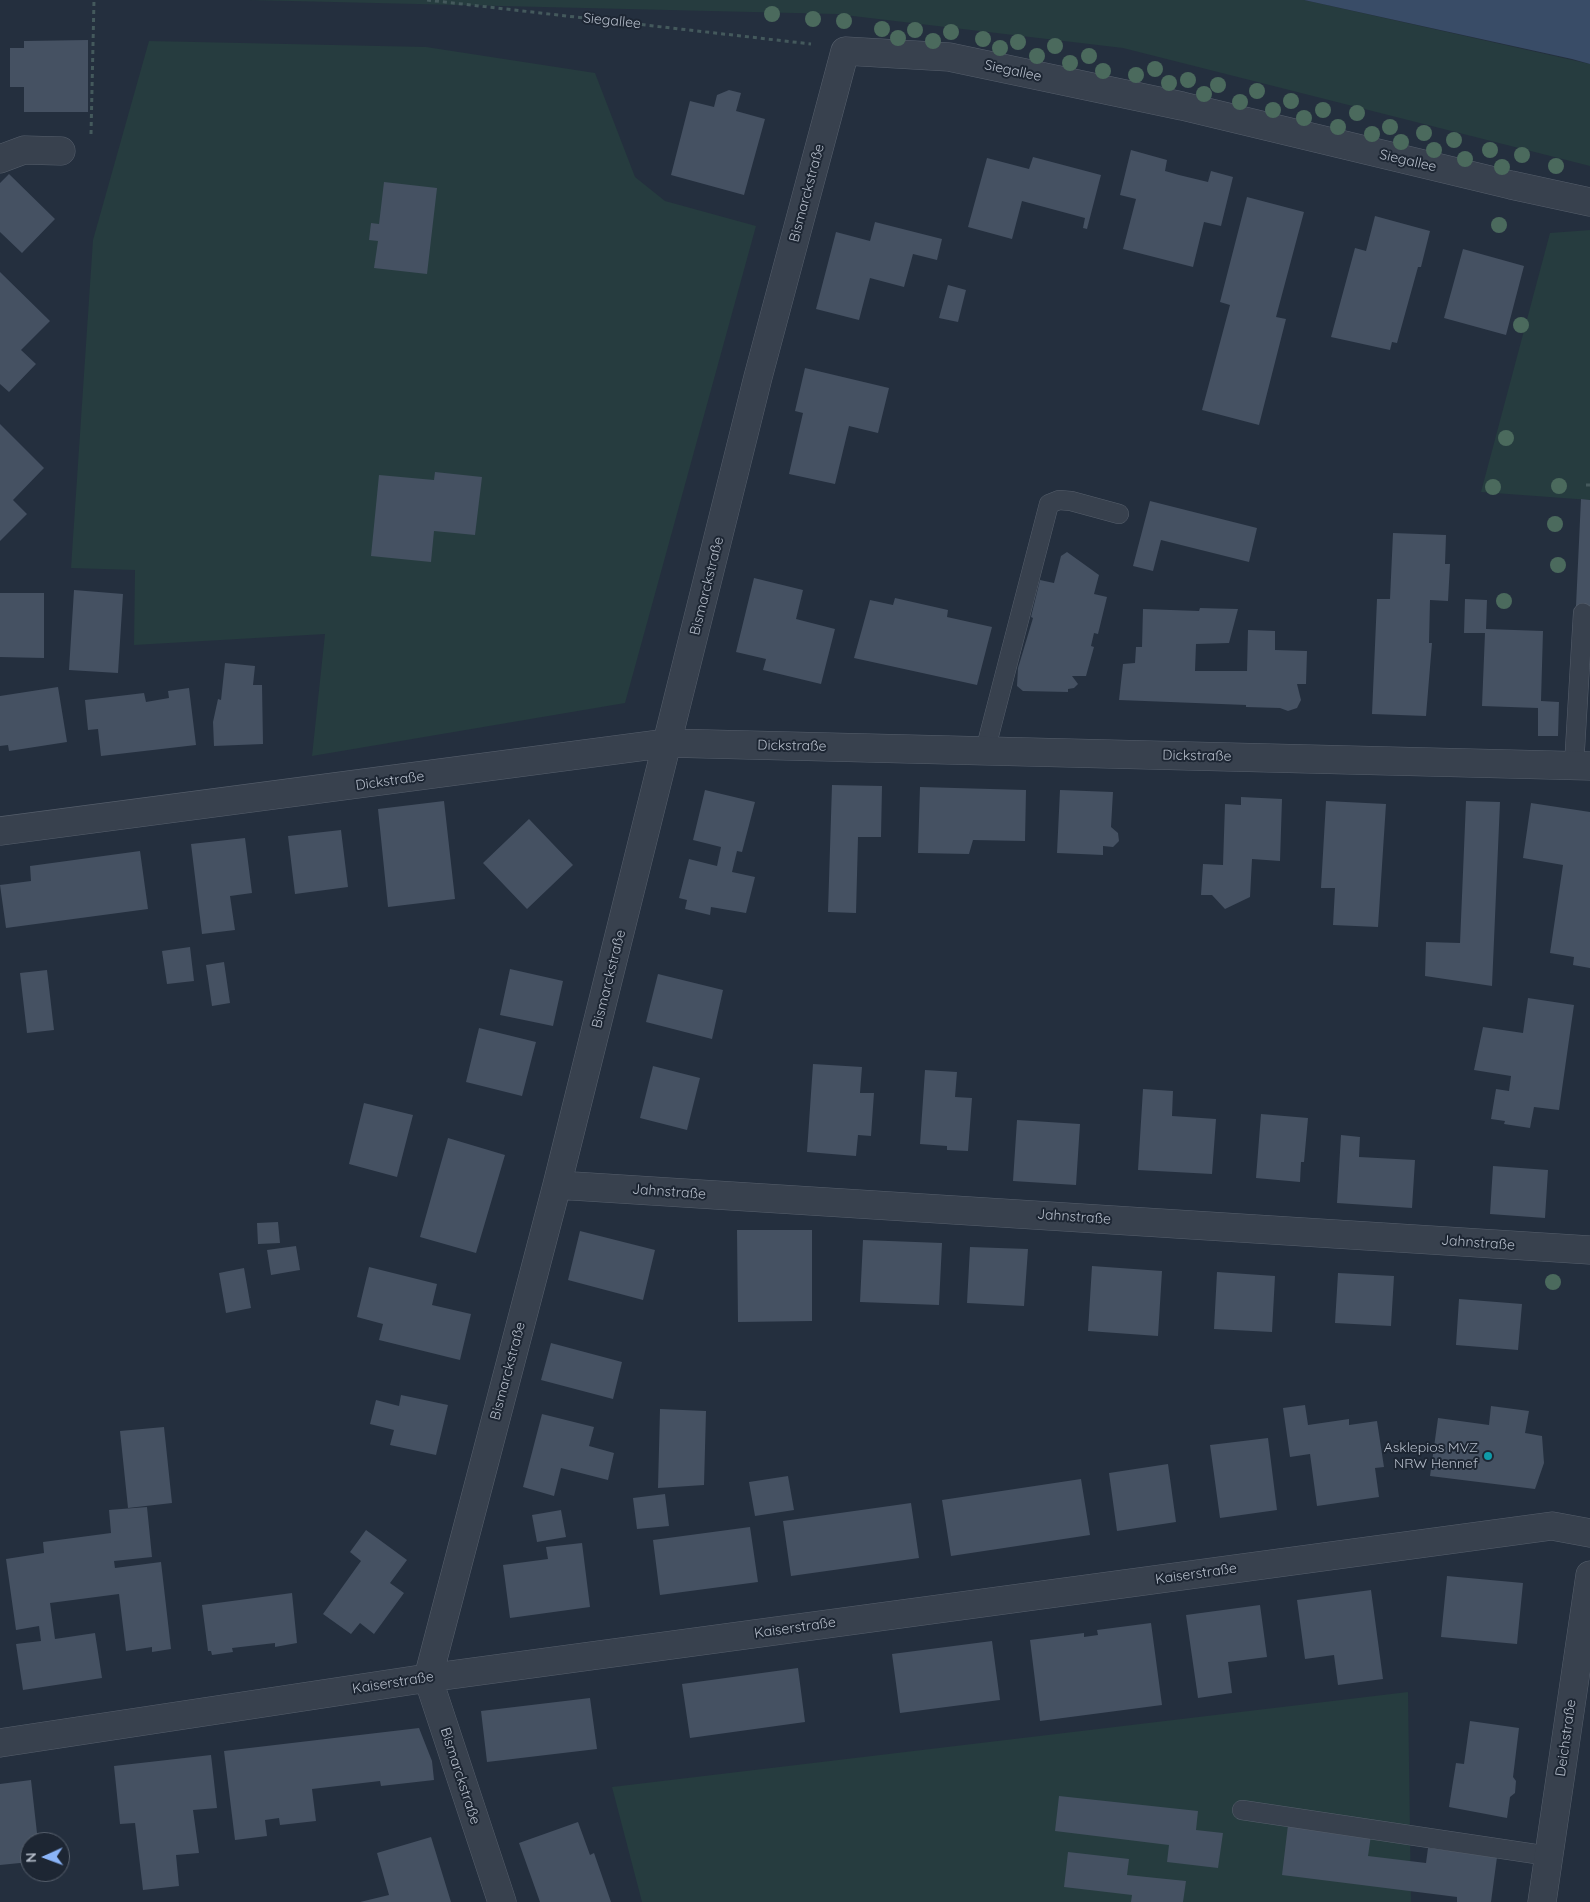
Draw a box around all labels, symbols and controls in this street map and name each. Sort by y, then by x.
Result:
street label: Siegallee [582,10,642,32]
street label: Siegallee [983,57,1043,85]
street label: Bismarckstraße [786,142,828,244]
street label: Siegallee [1378,146,1438,176]
street label: Bismarckstraße [687,535,727,637]
street label: Dickstraße [757,737,827,755]
street label: Dickstraße [1162,747,1232,765]
street label: Dickstraße [355,768,425,794]
street label: Bismarckstraße [589,928,629,1030]
street label: Jahnstraße [632,1181,706,1203]
street label: Jahnstraße [1037,1206,1111,1228]
street label: Jahnstraße [1441,1232,1515,1254]
street label: Bismarckstraße [487,1320,529,1422]
place label: Asklepios MVZ NRW Hennef [1384,1440,1478,1472]
marker: Asklepios MVZ NRW Hennef [1482,1450,1494,1462]
street label: Kaiserstraße [1154,1560,1238,1588]
street label: Kaiserstraße [753,1614,837,1642]
street label: Kaiserstraße [351,1668,435,1698]
street label: Deichstraße [1552,1698,1580,1778]
street label: Bismarckstraße [436,1725,484,1827]
north arrow [20,1832,70,1882]
text: N [22,1852,40,1863]

